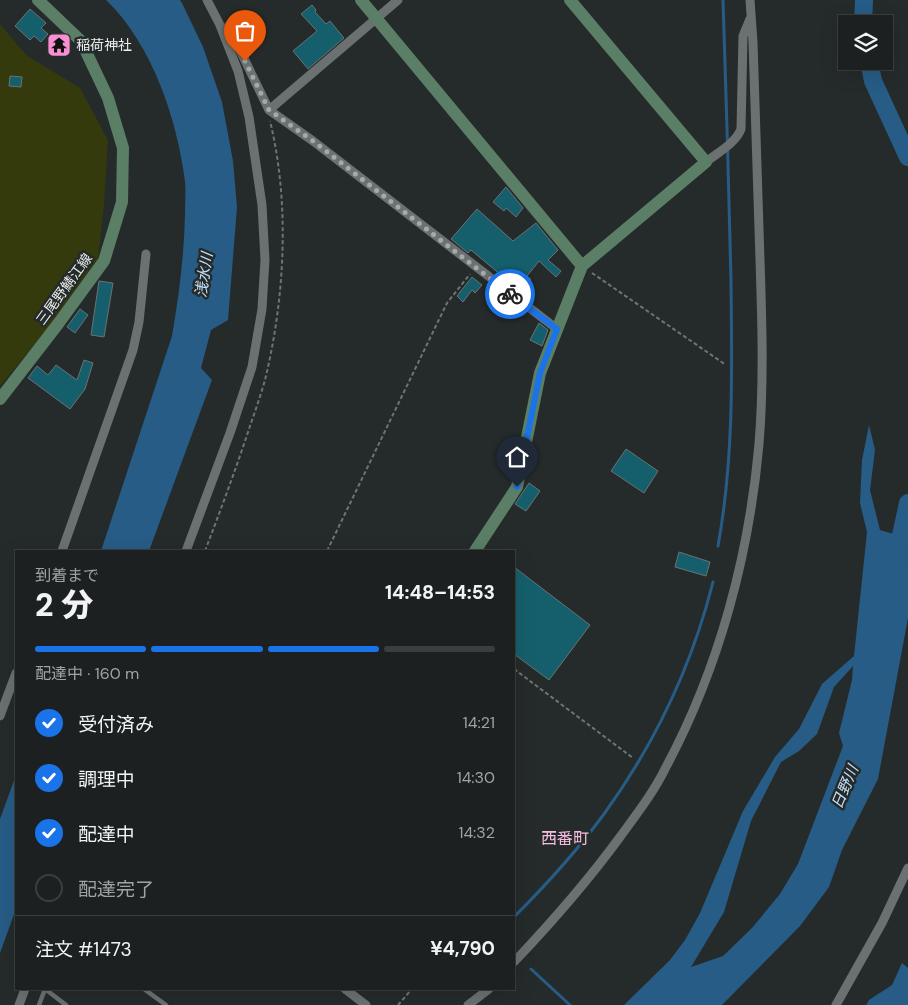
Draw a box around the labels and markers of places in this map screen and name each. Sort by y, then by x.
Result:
pin [224,10,266,61]
temple icon: 稲荷神社 [46,32,72,58]
place label: 稲荷神社 [76,36,132,54]
pin [496,436,538,487]

